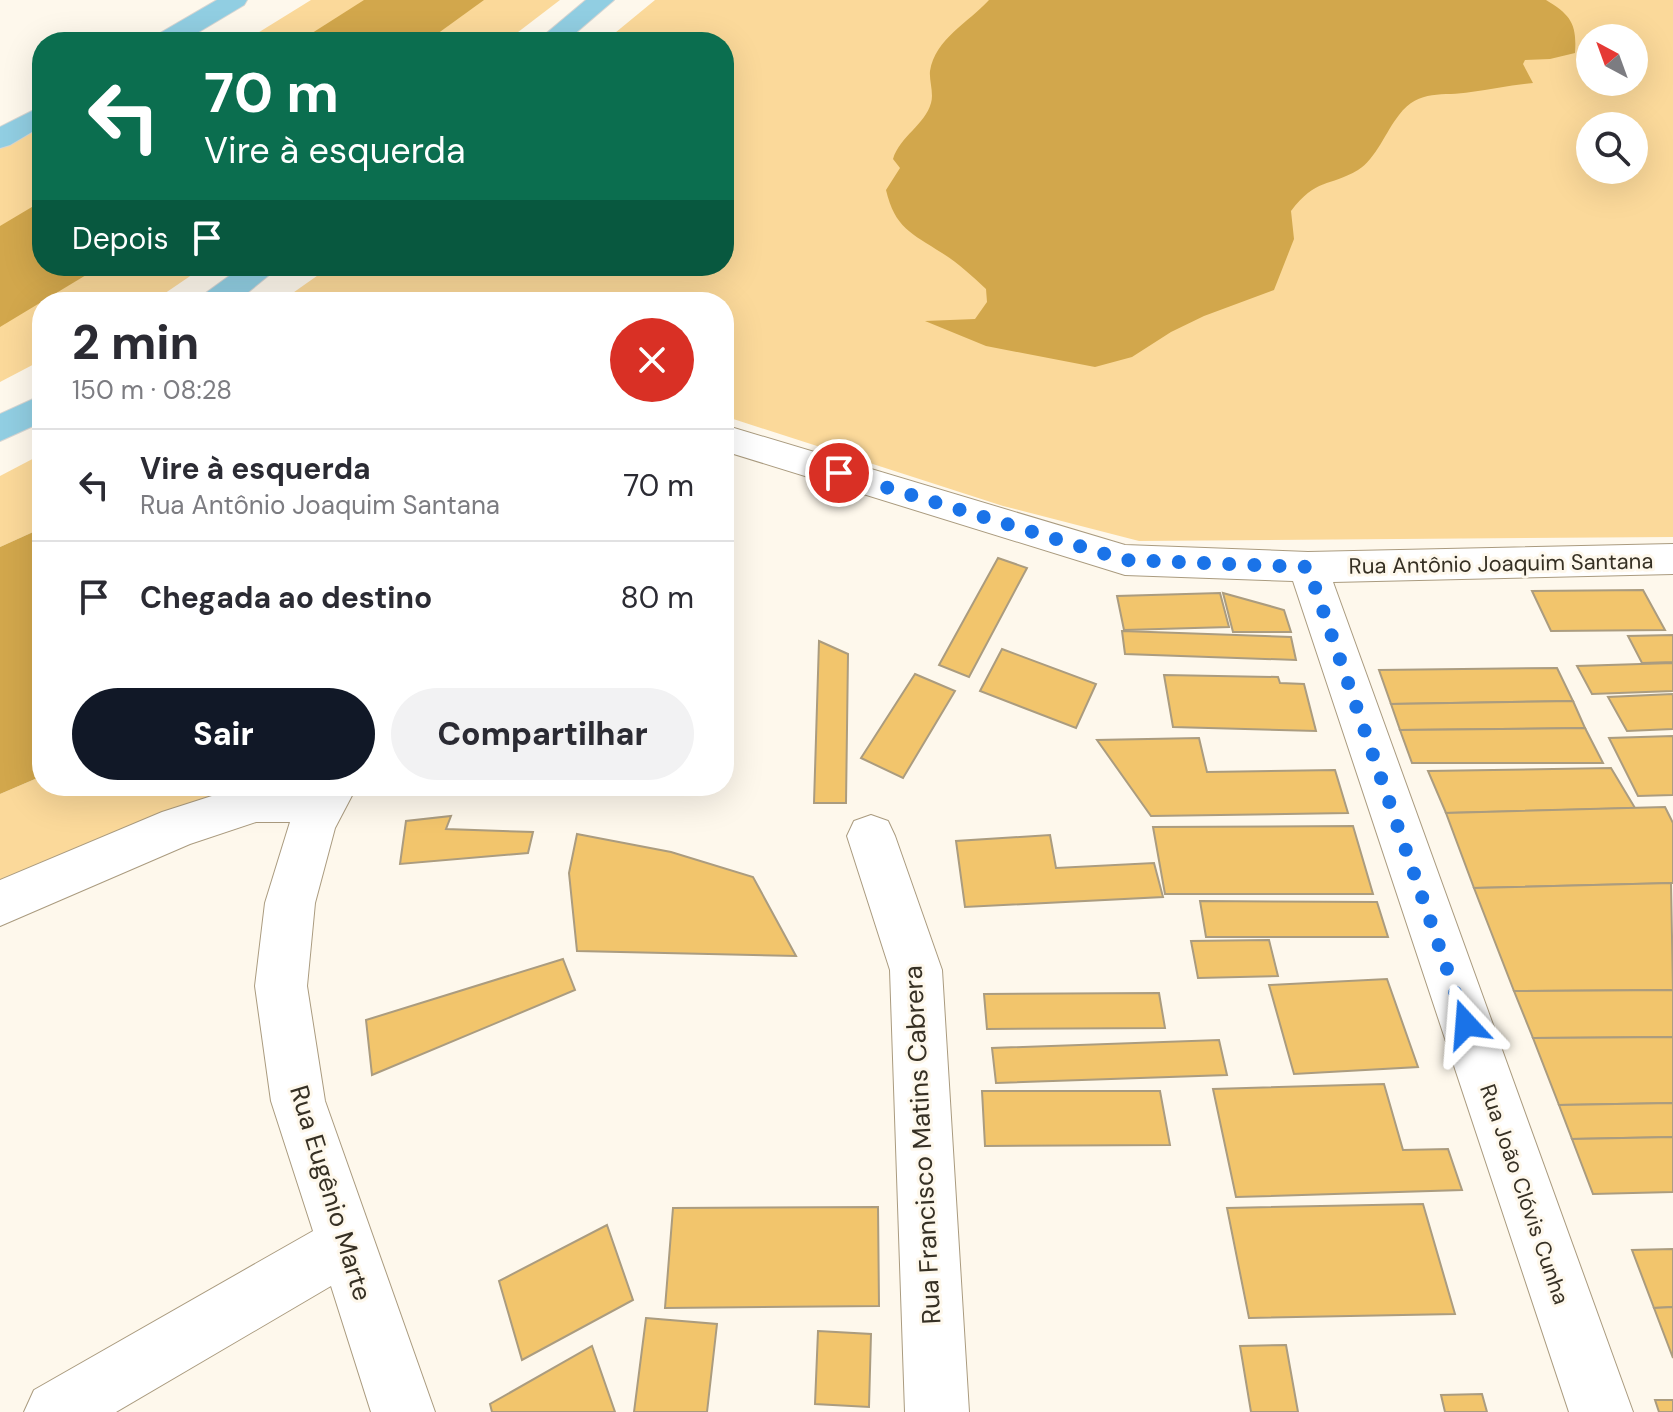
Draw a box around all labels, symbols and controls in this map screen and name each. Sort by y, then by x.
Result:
north arrow [1576,24,1648,96]
map controls [1576,24,1648,184]
text: 70 m [204,56,339,129]
icon: left [72,64,176,168]
button: search [1576,112,1648,184]
text: Vire à esquerda [204,127,466,174]
icon: arrive [185,216,229,260]
text: Depois [72,219,169,258]
text: 2 min [72,311,199,374]
button: close [610,318,694,402]
text: 150 m · 08:28 [72,373,232,407]
pin [805,439,873,507]
text: Vire à esquerda [140,449,371,488]
icon: arrive [817,451,861,495]
icon: left [72,463,116,507]
text: 70 m [623,466,694,505]
text: Rua Antônio Joaquim Santana [140,488,500,522]
street label: Rua Antônio Joaquim Santana [1348,546,1654,581]
icon: arrive [72,575,116,619]
text: Chegada ao destino [140,578,432,617]
text: 80 m [621,578,694,617]
button: Sair [72,688,375,780]
button: Compartilhar [391,688,694,780]
street label: Rua Francisco Matins Cabrera [896,965,948,1325]
position arrow [1424,982,1508,1066]
street label: Rua João Clóvis Cunha [1473,1080,1576,1308]
street label: Rua Eugênio Marte [282,1081,380,1305]

